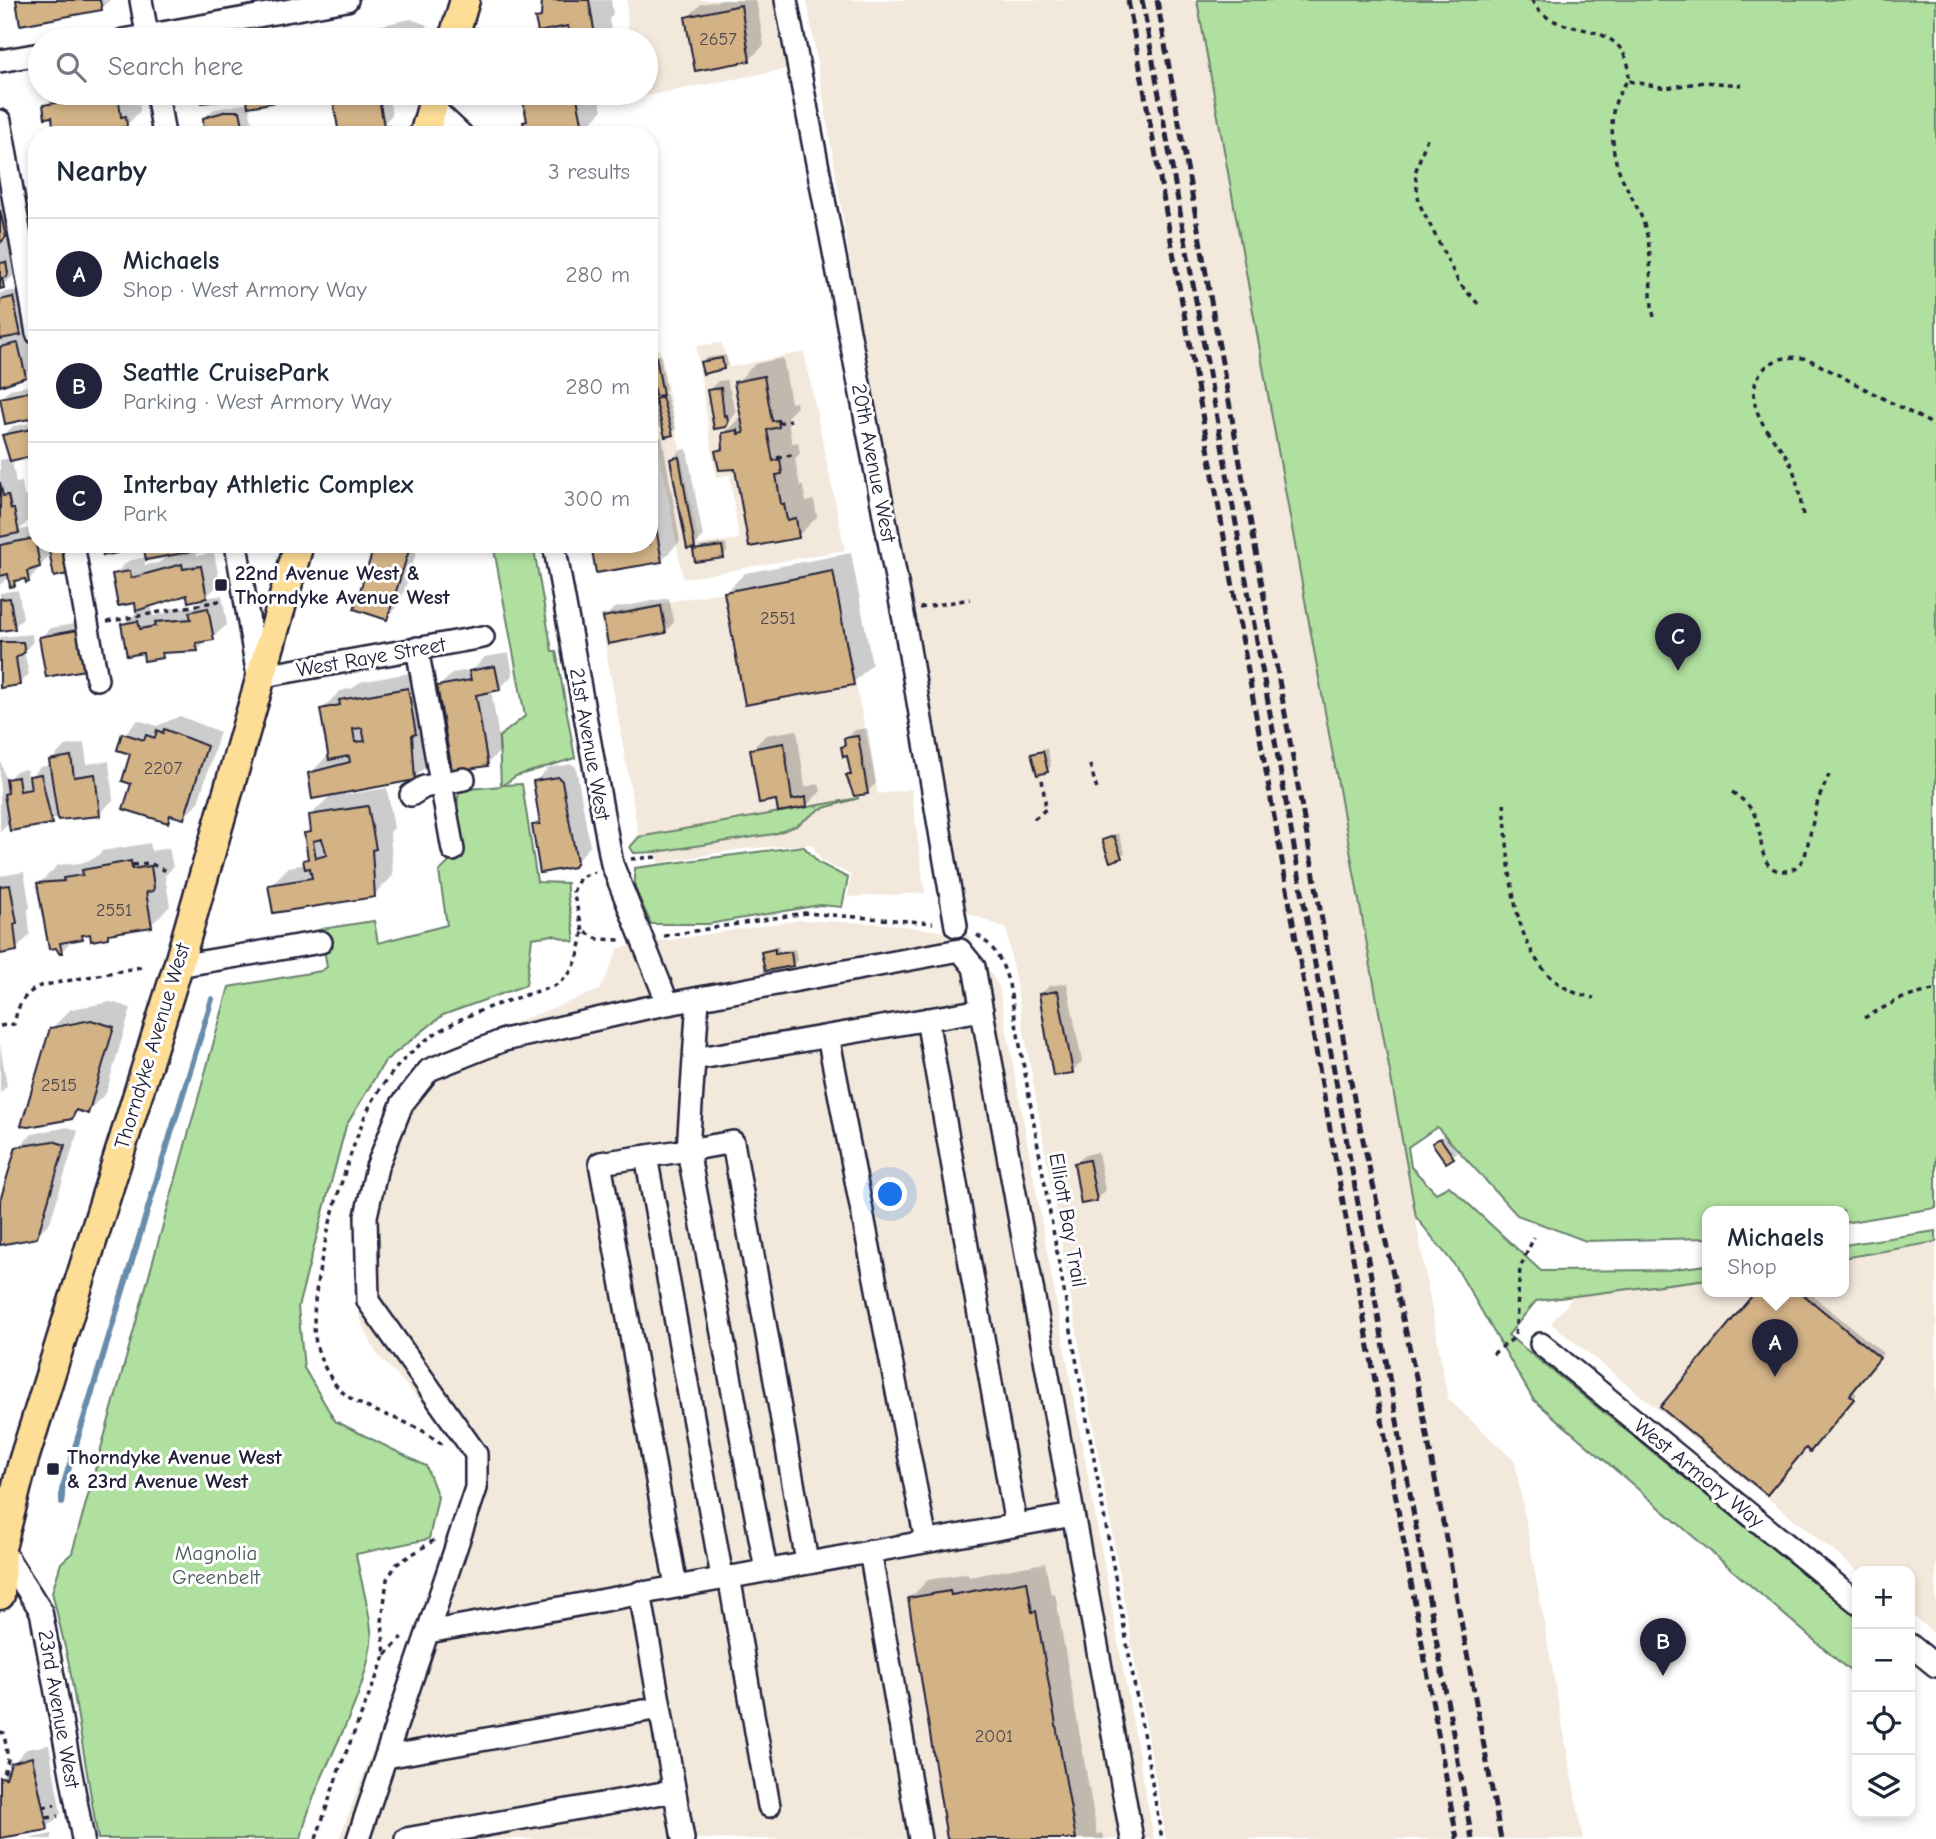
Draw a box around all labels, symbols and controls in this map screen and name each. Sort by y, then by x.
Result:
search box [28,28,658,105]
house number: 2657 [699,29,737,50]
icon: search [52,48,90,86]
text: Search here [108,52,243,82]
text: Nearby [56,154,147,189]
text: 3 results [548,158,630,185]
text: Michaels [123,246,219,276]
text: A [73,261,85,288]
text: 280 m [565,261,630,288]
text: Shop · West Armory Way [123,276,367,303]
text: Seattle CruisePark [123,358,329,388]
text: B [72,373,86,400]
text: 280 m [565,373,630,400]
street label: 20th Avenue West [847,382,901,545]
text: Parking · West Armory Way [123,388,392,415]
text: Interbay Athletic Complex [123,470,414,500]
text: C [72,485,86,512]
text: 300 m [564,485,630,512]
text: Park [123,500,167,527]
place label: 22nd Avenue West & Thorndyke Avenue West [235,561,451,609]
marker: 22nd Avenue West & Thorndyke Avenue West [213,577,229,593]
house number: 2551 [760,608,796,629]
pin: C [1655,613,1701,671]
street label: West Raye Street [294,632,449,682]
street label: 21st Avenue West [565,666,615,823]
house number: 2207 [144,758,183,779]
house number: 2551 [96,900,132,921]
street label: Thorndyke Avenue West [109,939,195,1152]
house number: 2515 [41,1075,77,1096]
street label: Elliott Bay Trail [1044,1151,1092,1289]
your location [873,1177,907,1211]
popup [1702,1206,1849,1297]
text: Michaels [1727,1223,1824,1253]
text: Shop [1727,1253,1777,1280]
pin: A [1752,1319,1798,1377]
street label: West Armory Way [1629,1413,1769,1533]
place label: Thorndyke Avenue West & 23rd Avenue West [67,1445,283,1493]
marker: Thorndyke Avenue West & 23rd Avenue West [45,1461,61,1477]
park label: Magnolia Greenbelt [172,1541,261,1589]
map controls [1852,1566,1915,1818]
button: + [1852,1566,1915,1629]
pin: B [1640,1618,1686,1676]
street label: 23rd Avenue West [33,1628,85,1791]
button: − [1852,1629,1915,1692]
button: locate [1852,1692,1915,1755]
house number: 2001 [975,1726,1013,1747]
button: layers [1852,1755,1915,1818]

